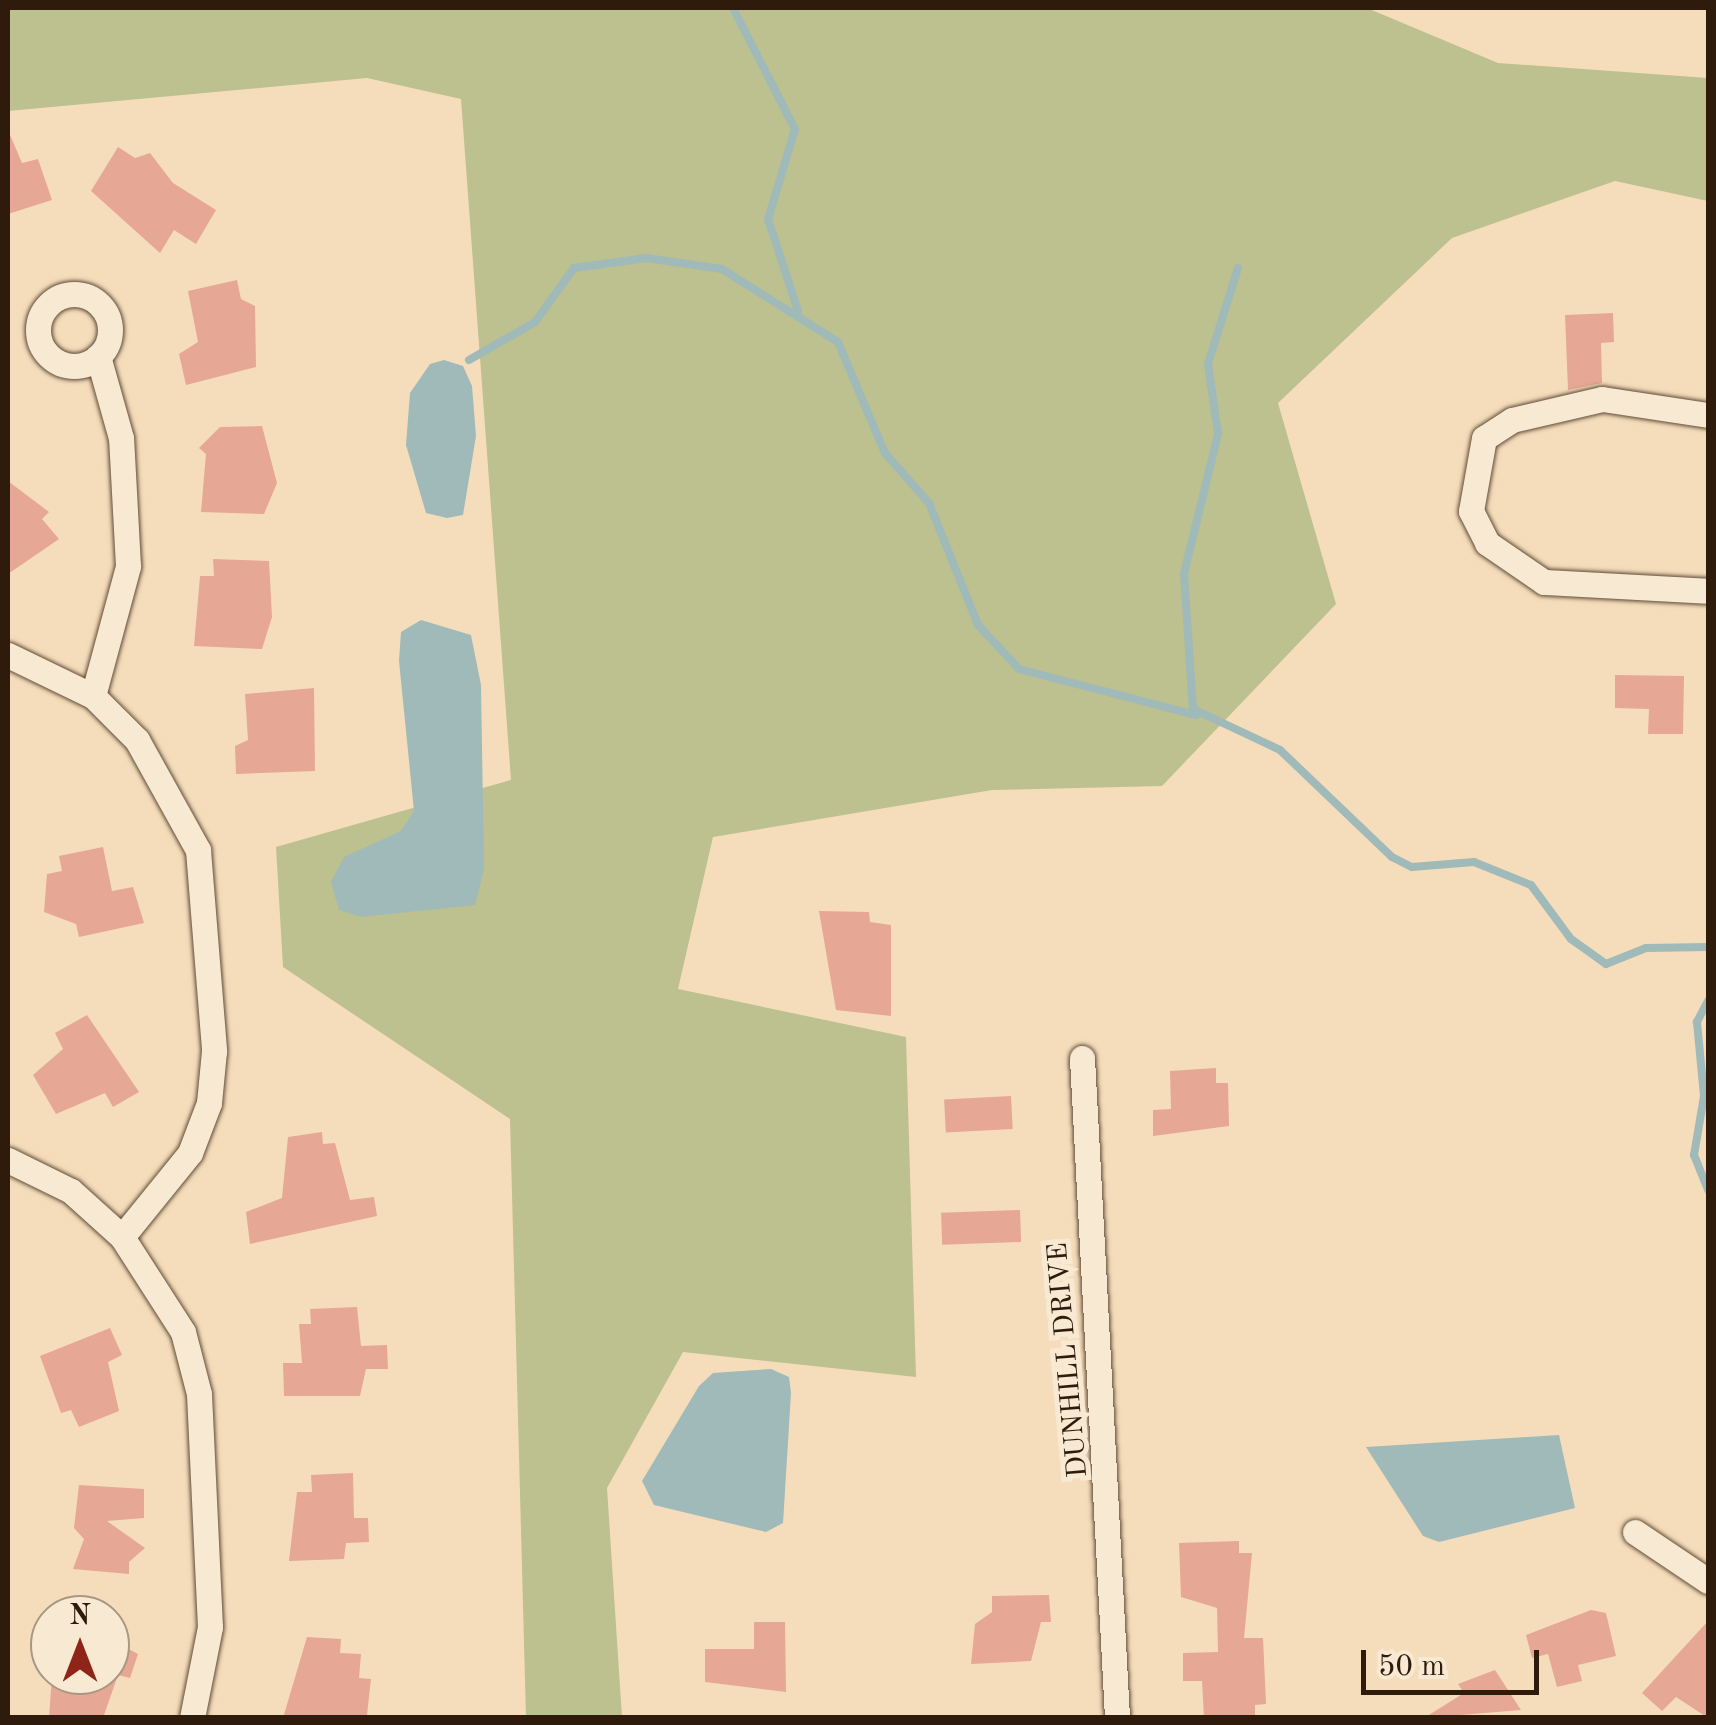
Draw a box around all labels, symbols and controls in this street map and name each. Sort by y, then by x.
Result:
street label: DUNHILL DRIVE [1042,1241,1096,1479]
north arrow [30,1595,130,1695]
text: N [69,1603,91,1631]
scale bar [1366,1630,1544,1692]
text: 50 m [1378,1652,1445,1682]

